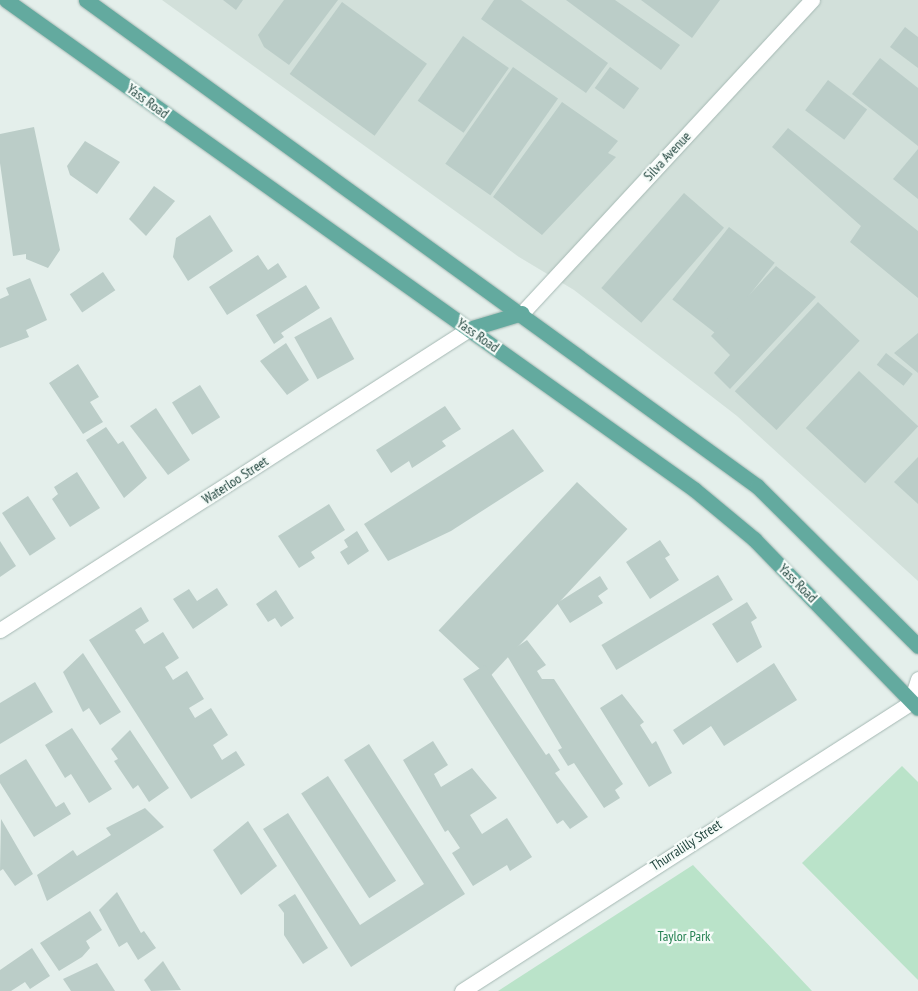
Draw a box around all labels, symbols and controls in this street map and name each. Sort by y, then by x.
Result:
street label: Yass Road [124,80,172,122]
street label: Silva Avenue [640,128,694,184]
street label: Yass Road [454,315,502,355]
street label: Waterloo Street [199,452,271,508]
street label: Yass Road [775,560,821,606]
street label: Thurralilly Street [647,816,725,874]
park label: Taylor Park [658,928,710,944]

